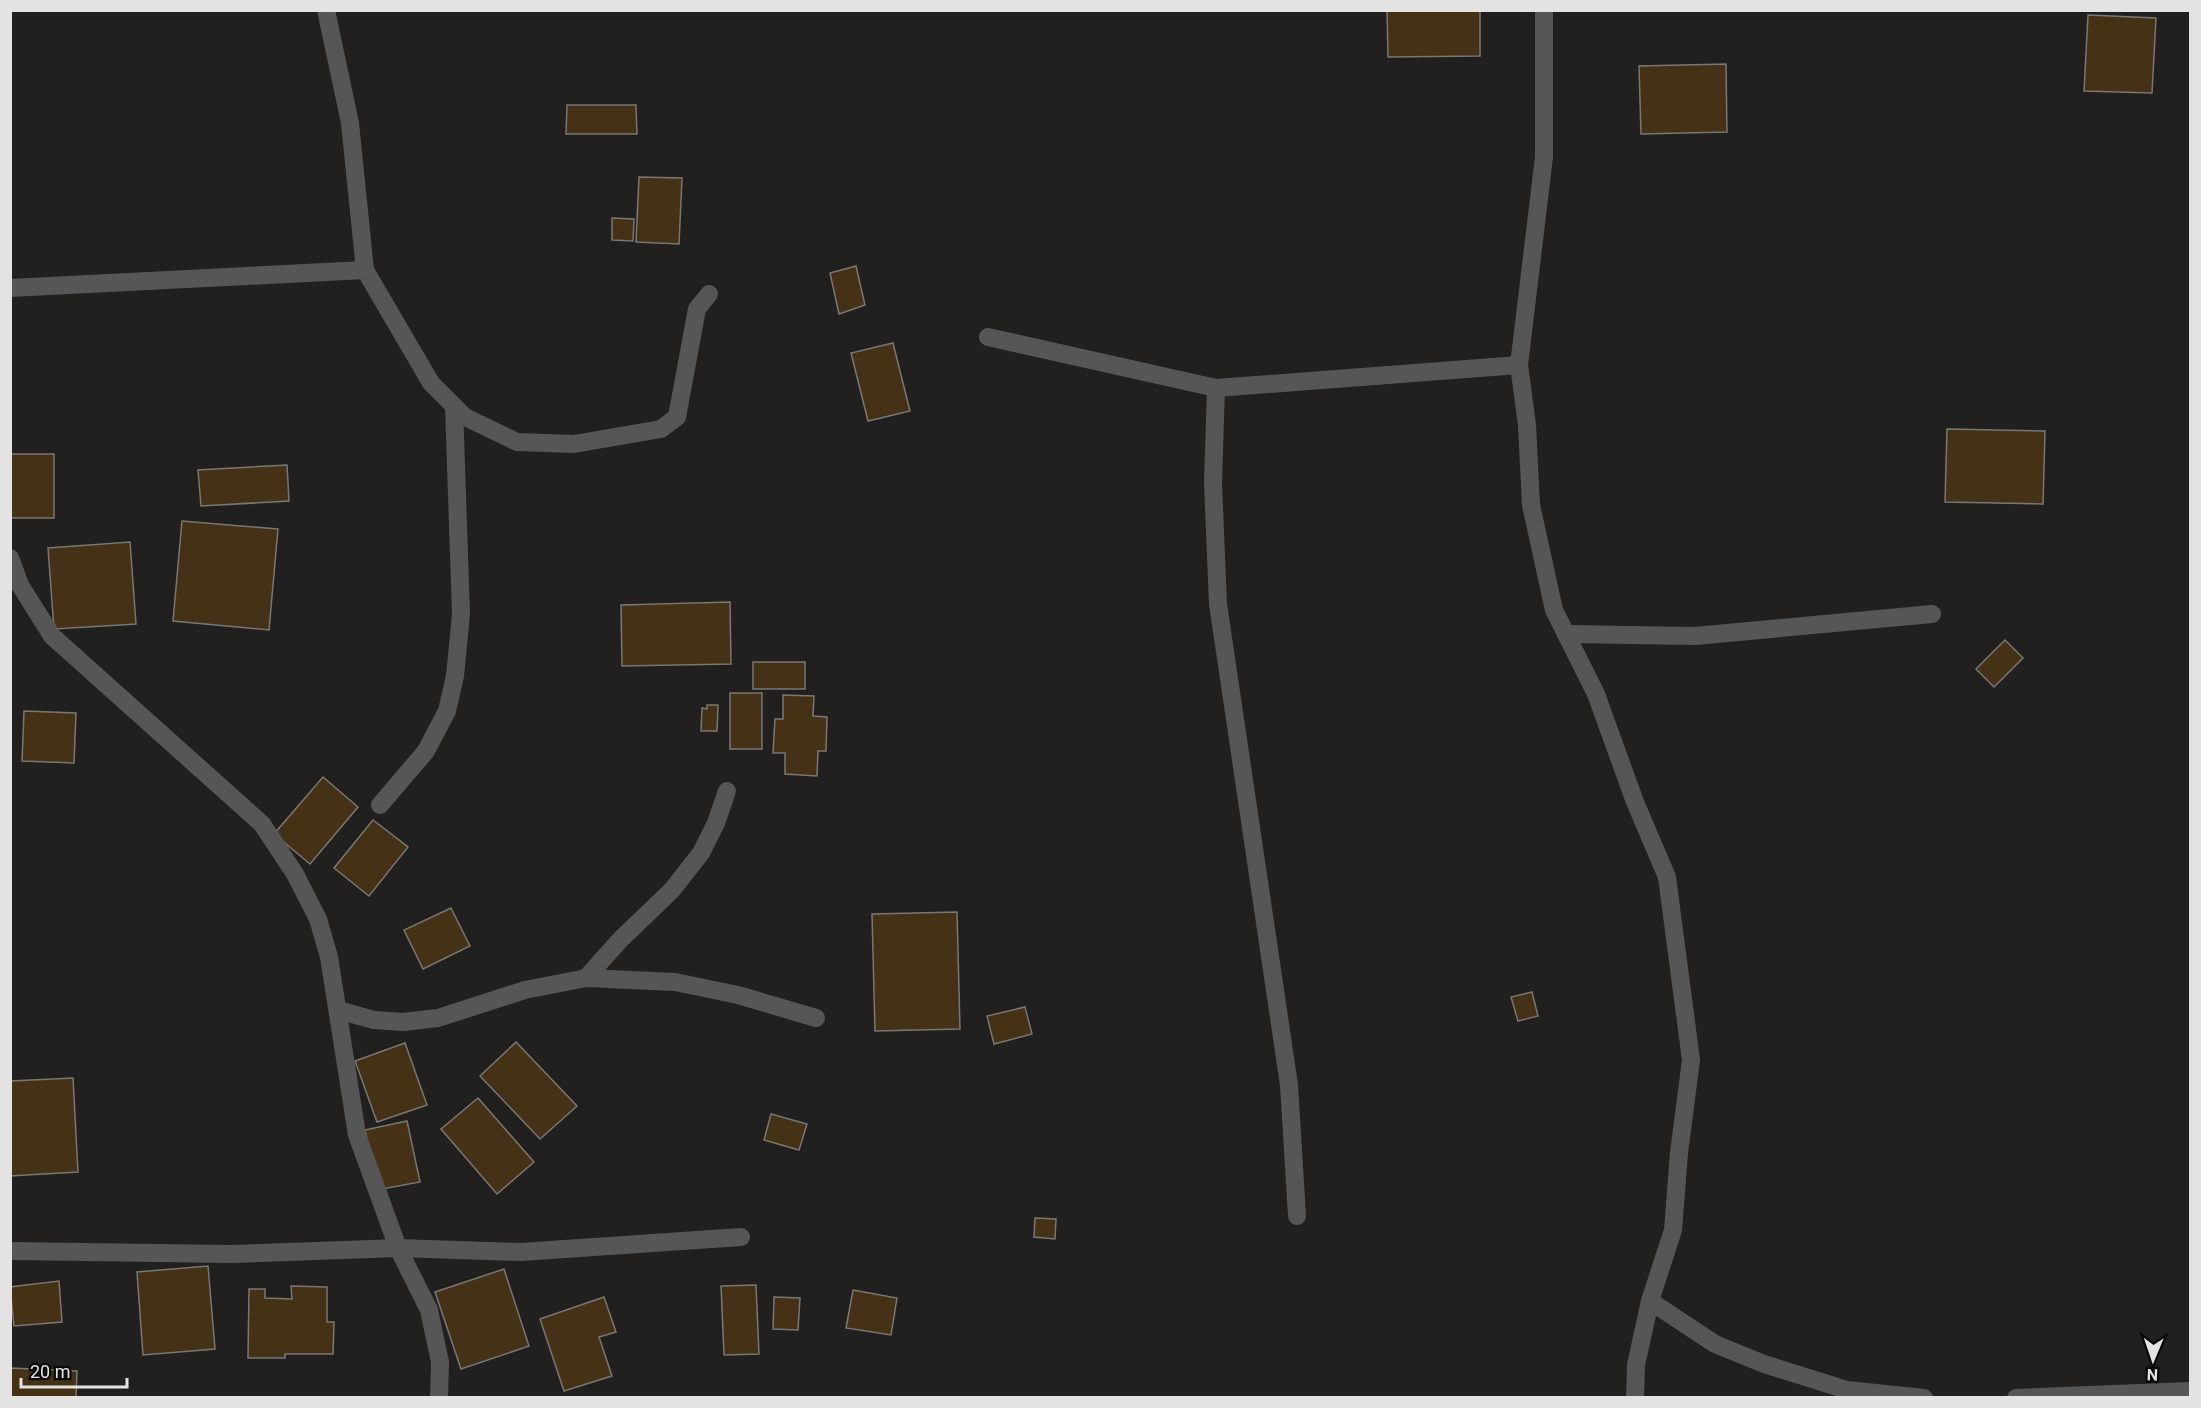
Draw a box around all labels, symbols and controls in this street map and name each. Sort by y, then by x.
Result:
north arrow [2123,1330,2183,1390]
scale bar [21,1351,128,1389]
text: 20 m [30,1361,70,1382]
text: N [2147,1365,2158,1384]

